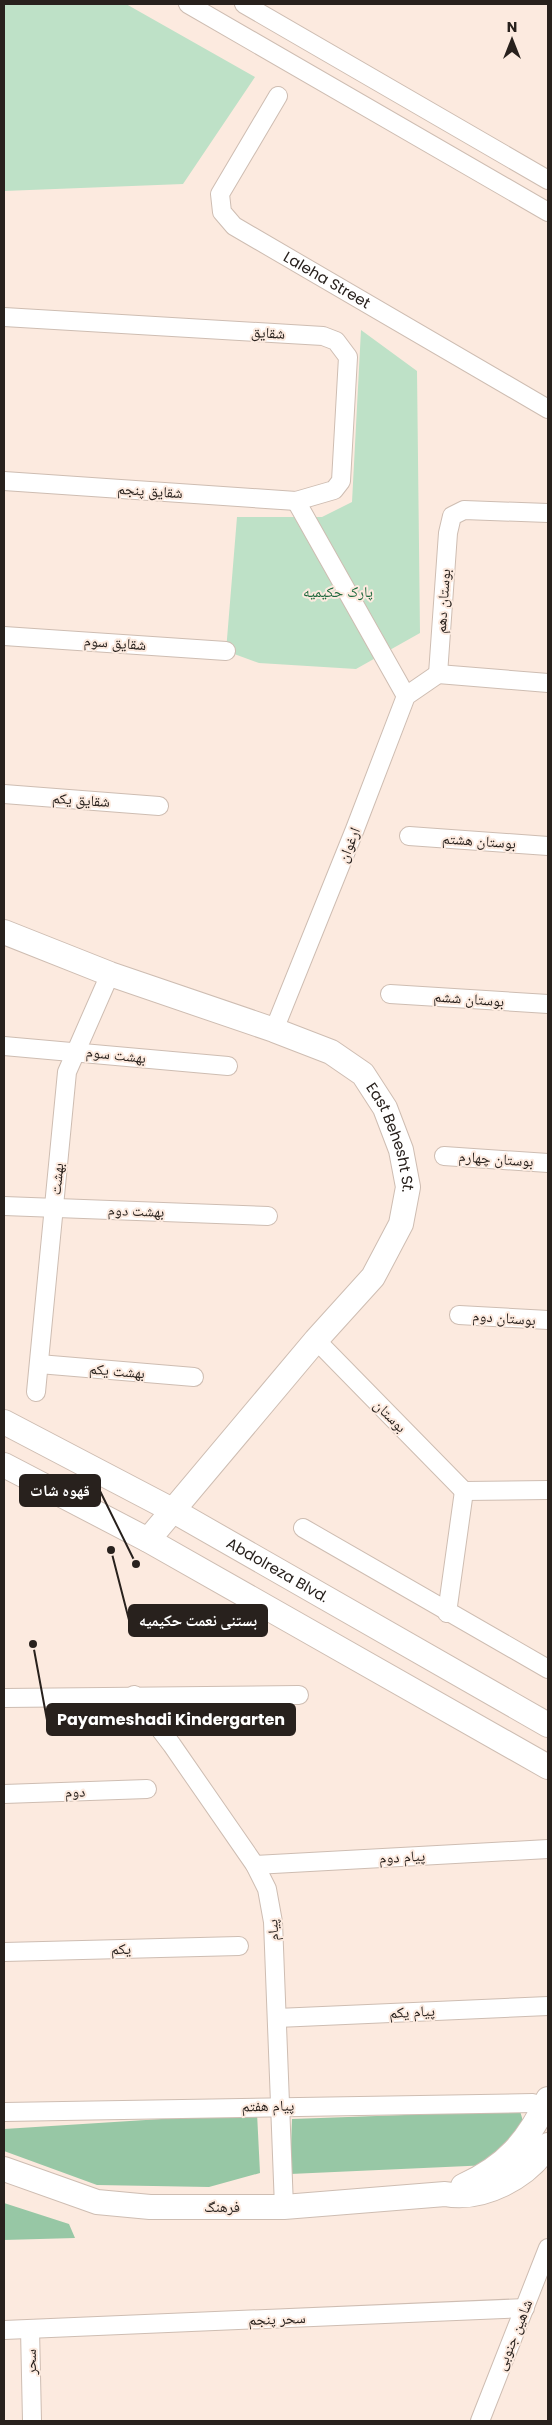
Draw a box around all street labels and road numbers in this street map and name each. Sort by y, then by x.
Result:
street label: Laleha Street [280,246,375,313]
street label: شقایق [250,321,286,344]
street label: شقایق پنجم [117,478,184,503]
street label: بوستان دهم [430,568,455,634]
street label: شقایق سوم [83,630,147,655]
street label: شقایق یکم [51,787,111,812]
street label: ارغوان [332,824,365,866]
street label: بوستان هشتم [441,827,517,854]
street label: بوستان ششم [433,986,505,1011]
street label: بهشت سوم [85,1041,147,1068]
street label: East Behesht St. [361,1078,419,1195]
street label: بوستان چهارم [458,1145,534,1172]
street label: بهشت [45,1162,68,1196]
street label: بهشت دوم [107,1199,165,1222]
street label: بوستان دوم [472,1305,536,1330]
street label: بهشت یکم [88,1358,146,1383]
street label: بوستان [369,1394,412,1437]
street label: Abdolreza Blvd. [223,1532,332,1607]
street label: دوم [64,1781,86,1802]
street label: پیام دوم [378,1845,426,1868]
street label: پیام [261,1918,284,1942]
street label: یکم [111,1938,131,1959]
street label: پیام یکم [389,2000,435,2023]
street label: پیام هفتم [242,2095,294,2116]
street label: فرهنگ [204,2196,240,2217]
street label: شاهین جنوبی [490,2296,537,2373]
street label: سحر پنجم [248,2307,306,2330]
street label: سحر [20,2349,41,2376]

